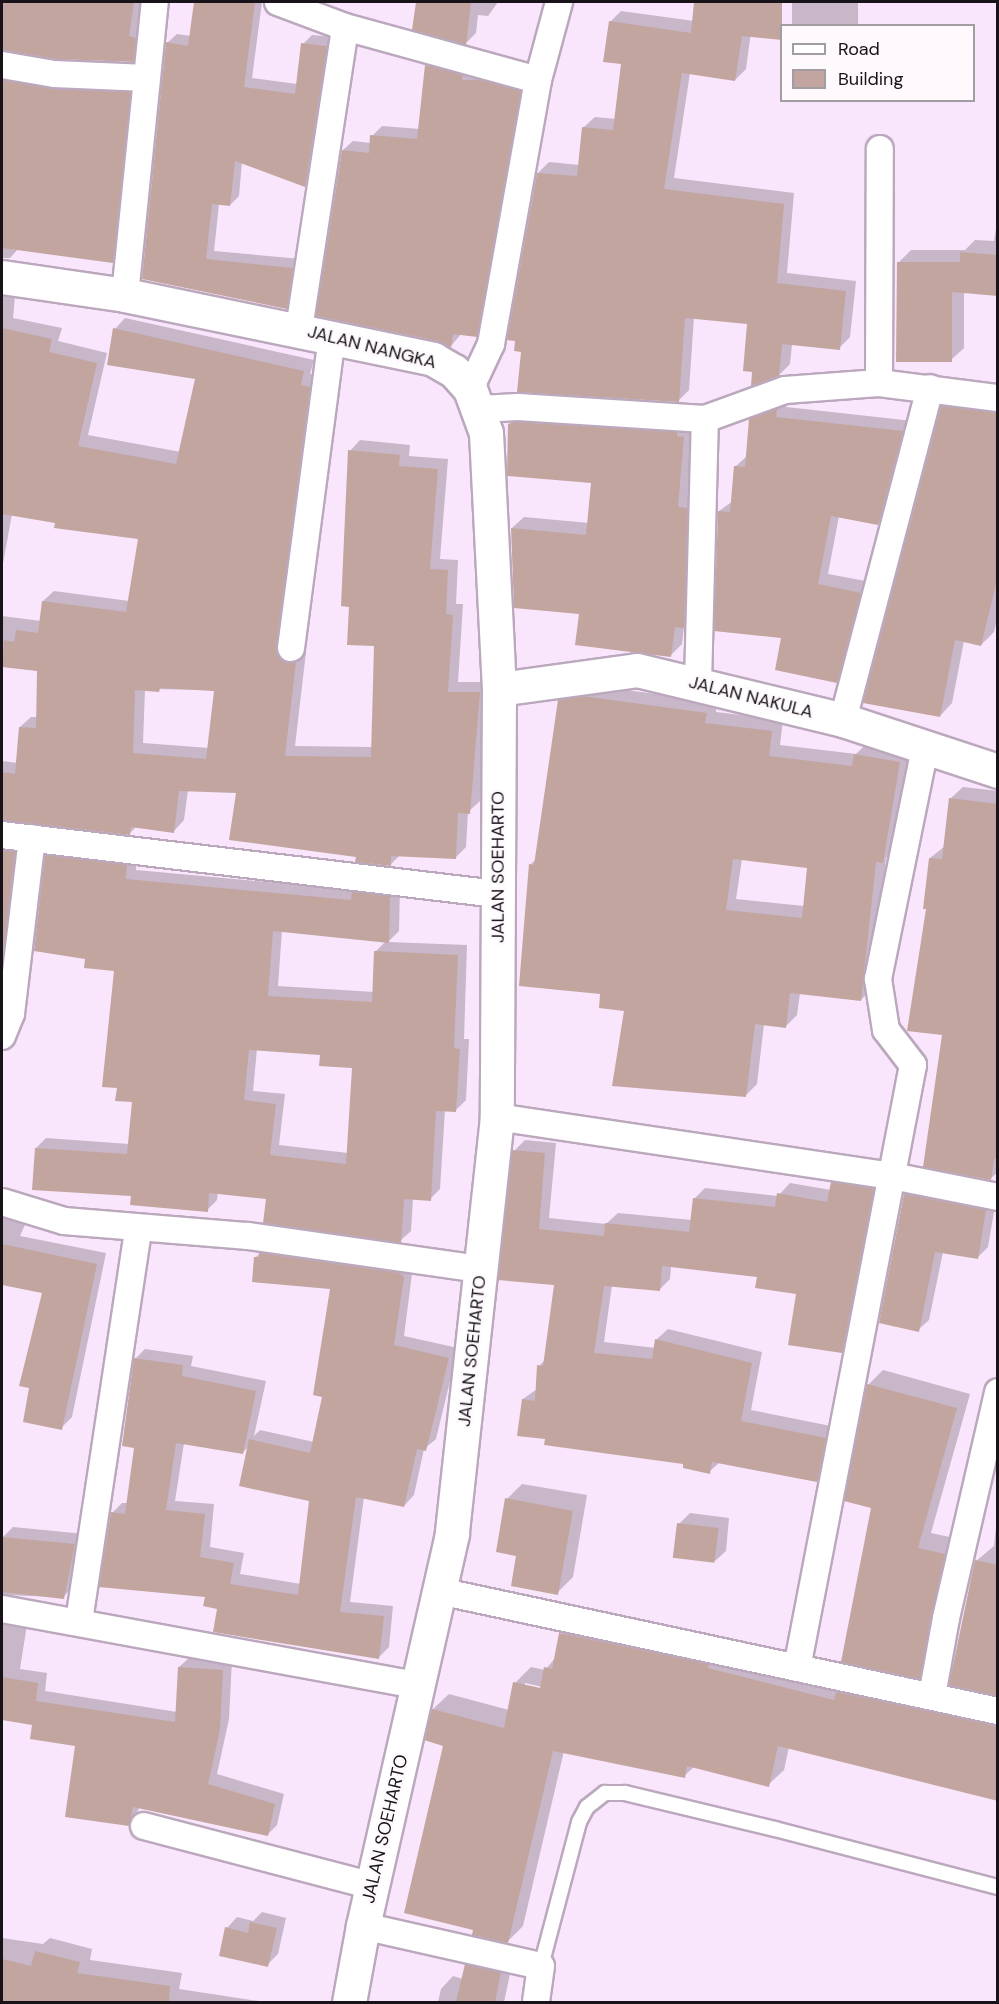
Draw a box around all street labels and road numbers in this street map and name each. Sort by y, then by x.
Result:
street label: JALAN NANGKA [305,321,439,373]
street label: JALAN NAKULA [687,671,815,723]
street label: JALAN SOEHARTO [487,791,509,943]
street label: JALAN SOEHARTO [453,1274,491,1428]
street label: JALAN SOEHARTO [357,1753,413,1905]

